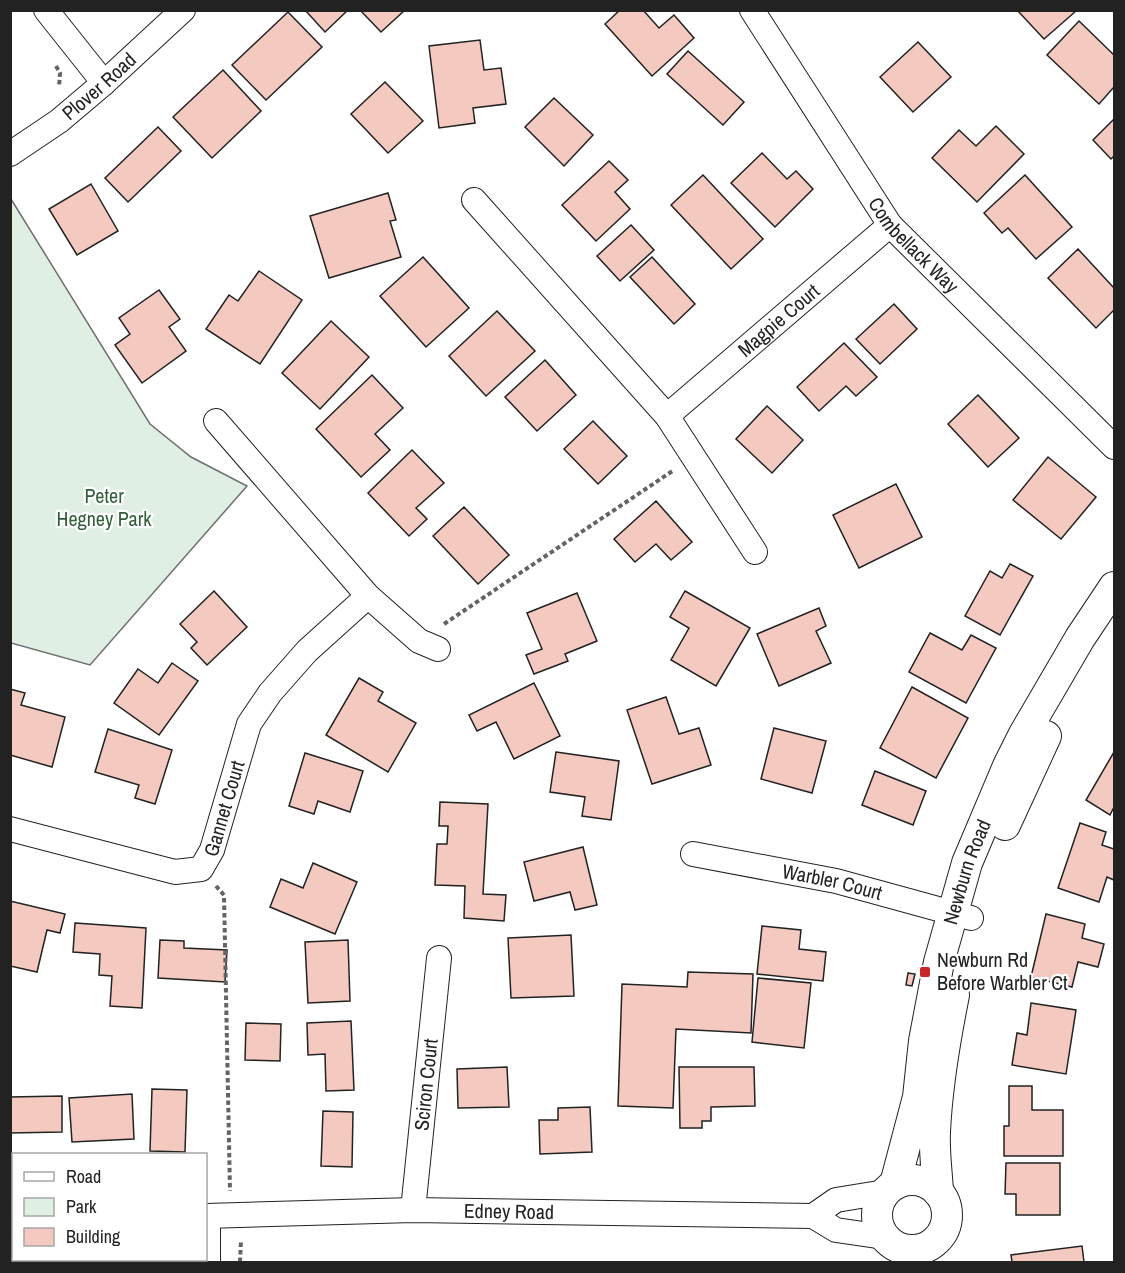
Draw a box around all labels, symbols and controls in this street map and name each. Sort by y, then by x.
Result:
street label: Plover Road [56,46,142,126]
street label: Combellack Way [862,192,966,299]
street label: Magpie Court [732,277,825,363]
park label: Peter Hegney Park [57,482,152,532]
street label: Gannet Court [197,757,251,859]
street label: Newburn Road [936,815,997,927]
street label: Warbler Court [780,857,886,906]
place label: Newburn Rd Before Warbler Ct [937,946,1068,996]
marker: Newburn Rd Before Warbler Ct [918,965,932,979]
street label: Sciron Court [407,1037,444,1132]
legend [12,1153,207,1261]
text: Road [66,1164,101,1189]
text: Park [66,1194,97,1219]
street label: Edney Road [464,1197,554,1225]
text: Building [66,1224,121,1249]

